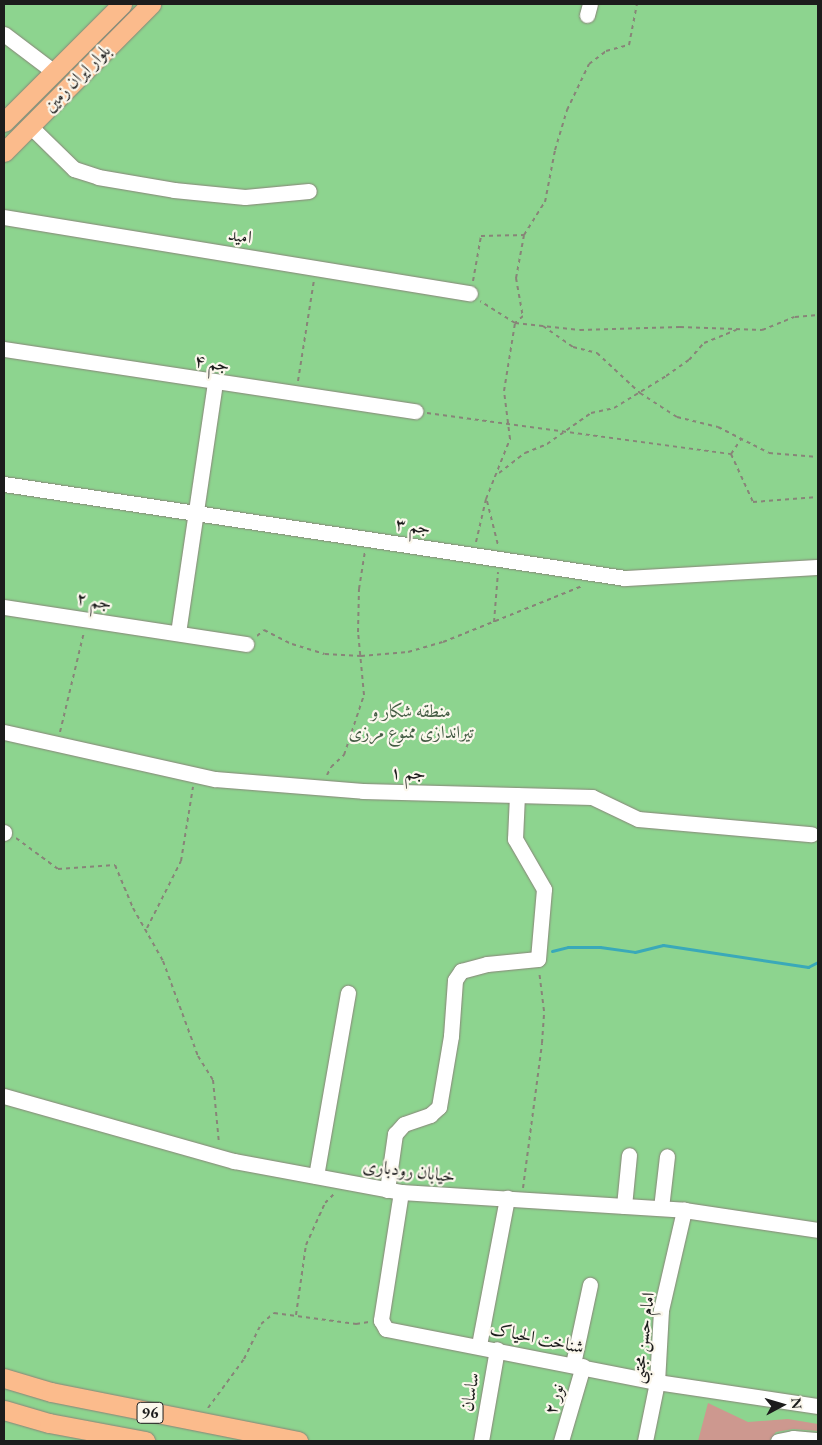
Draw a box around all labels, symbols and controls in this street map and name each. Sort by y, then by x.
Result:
street label: بلوار ایران زمین [39,40,115,116]
street label: امید [227,223,253,249]
street label: جم ۴ [193,350,231,376]
street label: جم ۳ [394,513,432,539]
street label: جم ۲ [75,588,113,614]
park label: منطقه شکار و تیراندازی ممنوع مرزی [348,701,474,744]
street label: جم ۱ [390,762,426,784]
street label: خیابان رودباری [362,1155,456,1187]
street label: امام حسن مجتبی [627,1291,659,1385]
street label: شناخت الحیاک [488,1318,586,1358]
street label: ساسان [456,1371,484,1413]
north arrow [757,1380,807,1430]
street label: نور ٢ [539,1381,569,1417]
text: N [787,1397,806,1410]
road number: 96 [136,1400,164,1426]

